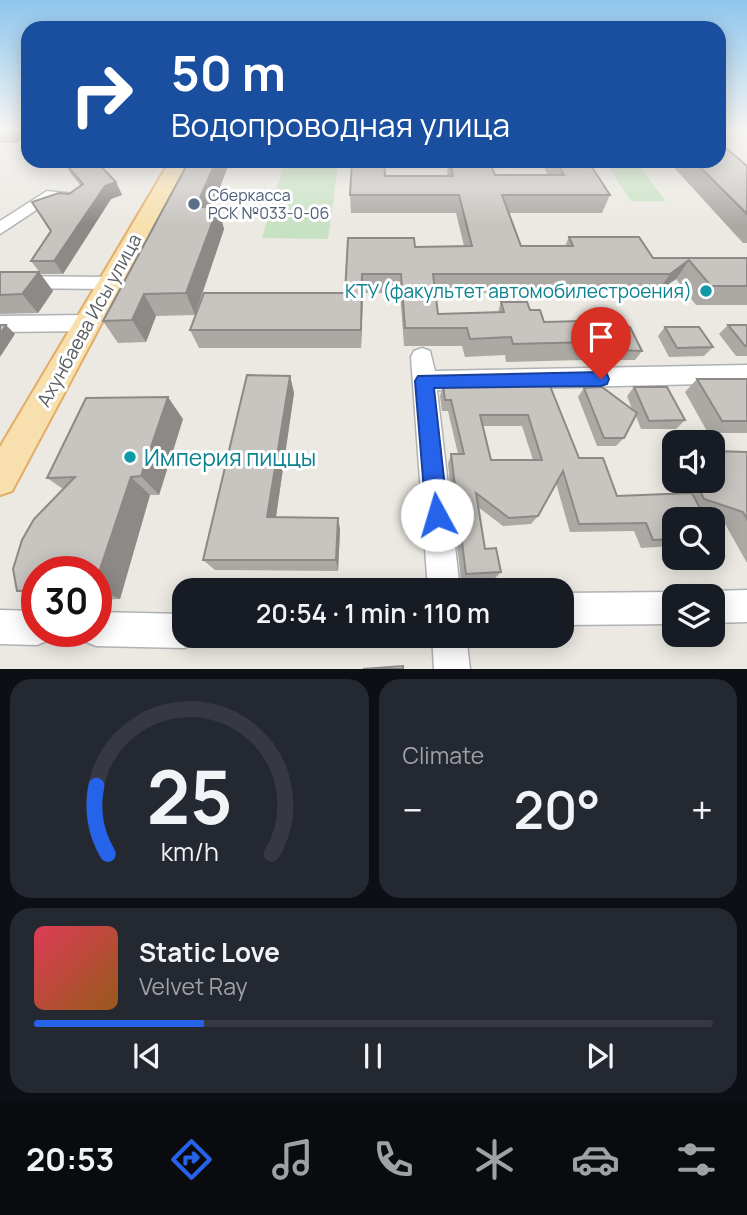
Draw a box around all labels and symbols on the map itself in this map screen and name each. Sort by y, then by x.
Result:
place label: Сберкасса РСК №033-0-06 [208,184,330,224]
marker: Сберкасса РСК №033-0-06 [186,196,202,212]
street label: Ахунбаева Исы улица [31,229,147,411]
place label: КТУ (факультет автомобилестроения) [345,278,692,304]
marker: КТУ (факультет автомобилестроения) [698,283,714,299]
pin [571,307,631,379]
place label: Империя пиццы [144,441,316,473]
marker: Империя пиццы [122,449,138,465]
position arrow [400,478,474,552]
speed limit sign: 30 [21,556,112,647]

